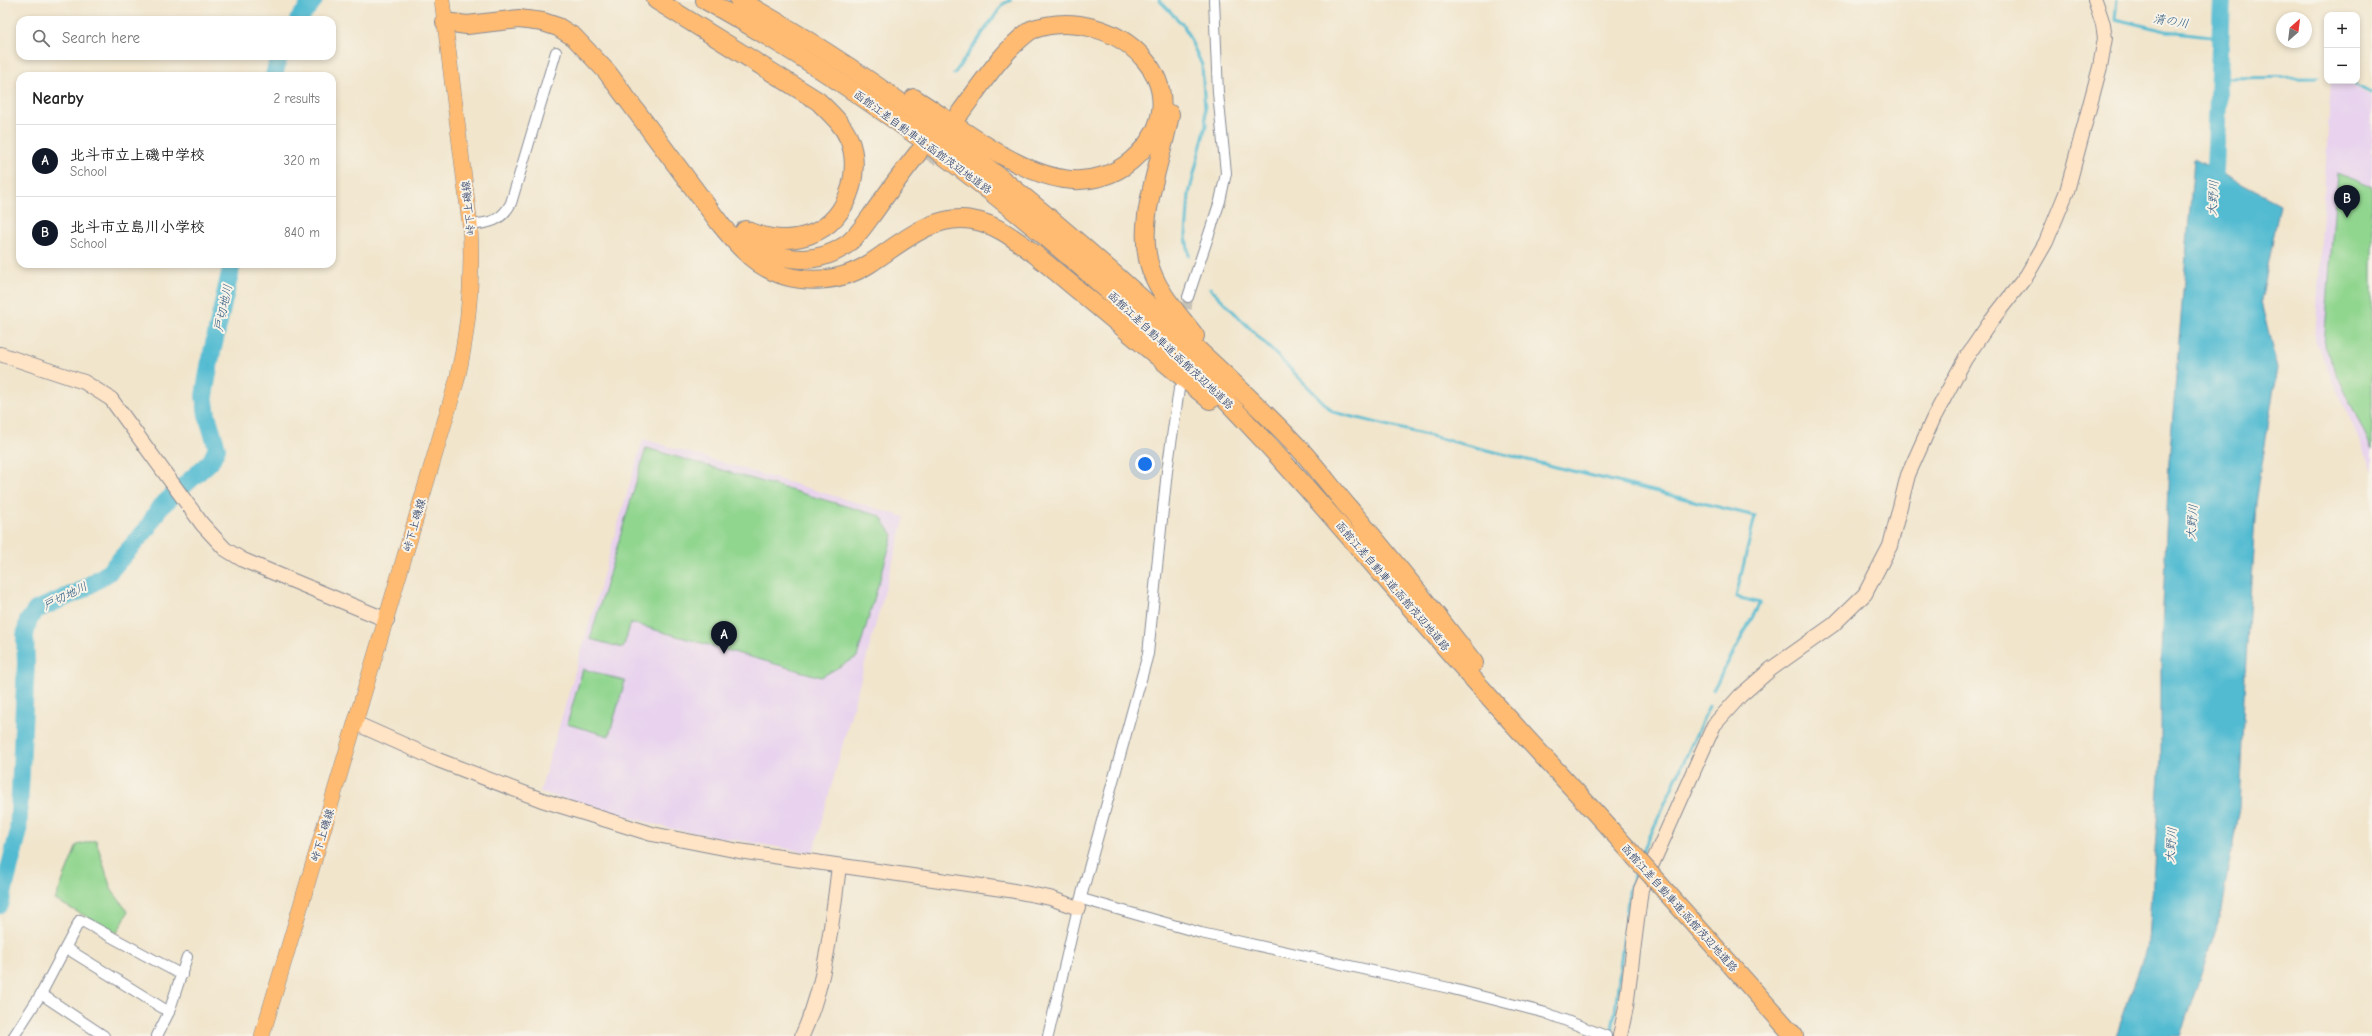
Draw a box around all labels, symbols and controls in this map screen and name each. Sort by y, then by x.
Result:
water label: 清の川 [2152,11,2190,31]
north arrow [2276,12,2312,48]
map controls [2324,12,2360,84]
button: + [2324,12,2360,48]
search box [16,16,336,60]
icon: search [30,27,52,49]
text: Search here [62,29,140,47]
button: − [2324,48,2360,84]
street label: 函館江差自動車道;函館茂辺地道路 [851,88,994,197]
text: Nearby [32,89,83,108]
text: 2 results [273,91,320,106]
text: 北斗市立上磯中学校 [70,146,205,164]
text: A [41,153,49,168]
text: 320 m [284,153,320,168]
text: School [70,164,107,179]
street label: 峠下上磯線 [459,180,478,236]
water label: 大野川 [2205,180,2221,216]
pin: B [2334,185,2360,218]
text: 北斗市立島川小学校 [70,218,205,236]
text: B [41,225,49,240]
text: 840 m [284,225,320,240]
text: School [70,236,107,251]
water label: 戸切地川 [211,283,235,333]
street label: 函館江差自動車道;函館茂辺地道路 [1105,289,1236,412]
your location [1135,454,1155,474]
street label: 峠下上磯線 [401,497,428,553]
water label: 大野川 [2184,504,2200,540]
street label: 函館江差自動車道;函館茂辺地道路 [1333,519,1452,654]
water label: 戸切地川 [40,579,90,613]
pin: A [711,621,737,654]
street label: 峠下上磯線 [308,807,337,863]
water label: 大野川 [2163,827,2179,863]
street label: 函館江差自動車道;函館茂辺地道路 [1619,842,1740,975]

